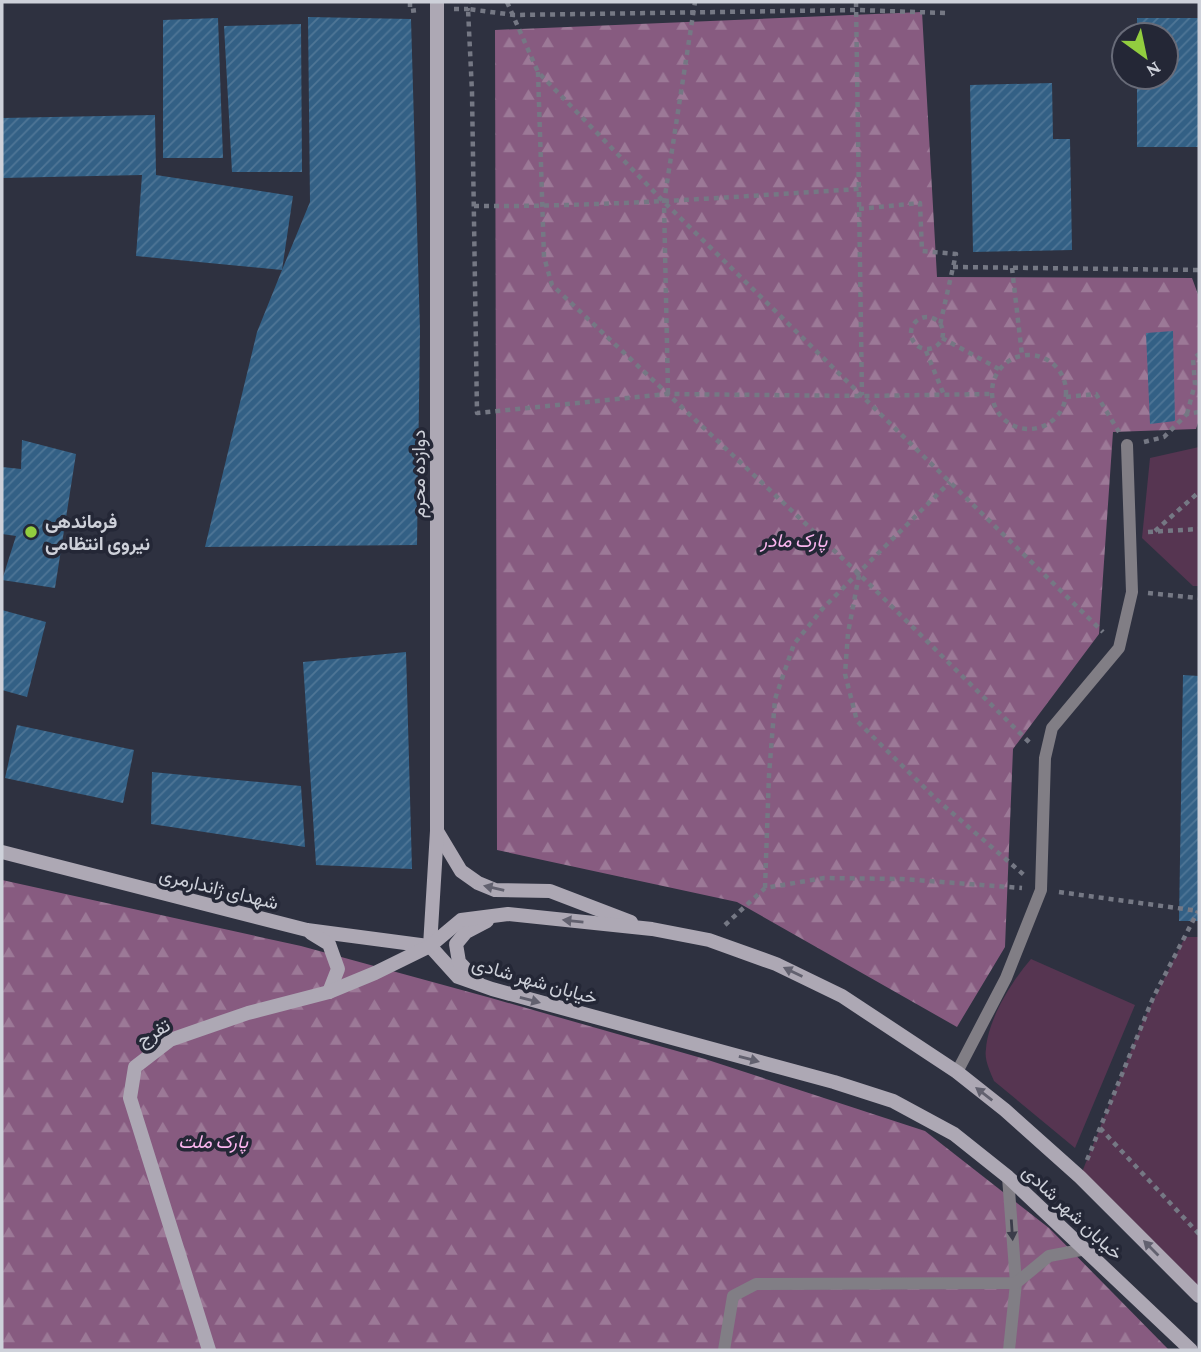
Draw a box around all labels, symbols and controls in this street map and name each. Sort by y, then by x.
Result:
north arrow [1110,21,1180,91]
text: N [1143,58,1165,82]
street label: دوازده محرم [408,430,431,518]
place label: فرماندهی نیروی انتظامی [45,511,150,556]
marker: فرماندهی نیروی انتظامی [23,524,39,540]
park label: پارک مادر [760,530,828,554]
street label: شهدای ژاندارمری [157,864,281,914]
one-way arrow [482,882,504,893]
one-way arrow [561,915,583,926]
street label: خیابان شهر شادی [469,953,600,1009]
one-way arrow [783,966,803,978]
one-way arrow [520,995,541,1005]
street label: تفرج [133,1014,175,1052]
one-way arrow [739,1055,760,1065]
one-way arrow [976,1086,994,1101]
park label: پارک ملت [178,1131,249,1155]
street label: خیابان شهر شادی [1017,1161,1127,1265]
one-way arrow [1007,1219,1018,1241]
one-way arrow [1143,1239,1160,1256]

